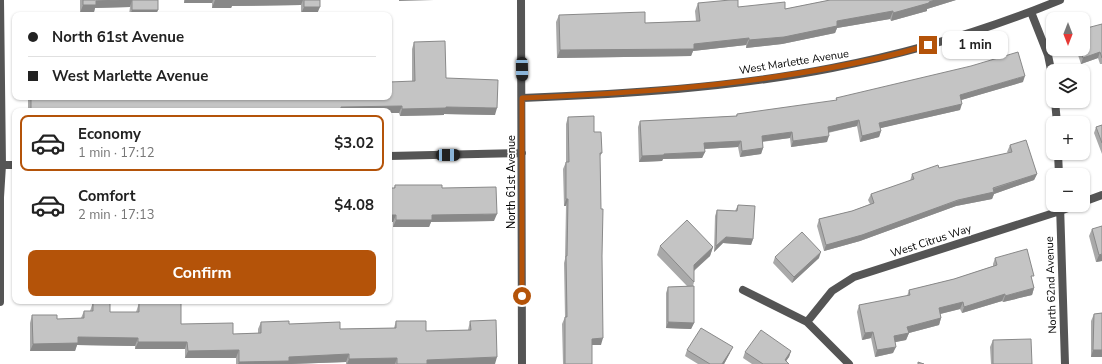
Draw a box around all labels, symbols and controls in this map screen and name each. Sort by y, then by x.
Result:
north arrow [1046,12,1090,56]
map controls [1046,12,1090,212]
text: North 61st Avenue [52,27,184,47]
callout: 1 min [942,31,1008,59]
route end [919,36,937,54]
text: 1 min [958,36,992,54]
street label: West Marlette Avenue [738,46,850,78]
car [516,57,528,81]
button: layers [1046,64,1090,108]
text: West Marlette Avenue [52,66,208,86]
button: + [1046,116,1090,160]
text: Economy [78,124,141,144]
icon: car [30,125,66,161]
text: $3.02 [334,133,374,153]
street label: North 61st Avenue [504,135,519,229]
text: 1 min · 17:12 [78,144,154,162]
car [436,149,460,161]
button: − [1046,168,1090,212]
text: Comfort [78,186,135,206]
icon: car [30,187,66,223]
text: $4.08 [334,195,374,215]
text: 2 min · 17:13 [78,206,154,224]
street label: West Citrus Way [889,221,974,261]
street label: North 62nd Avenue [1042,236,1060,334]
button: Confirm [28,250,376,296]
route start [513,287,531,305]

